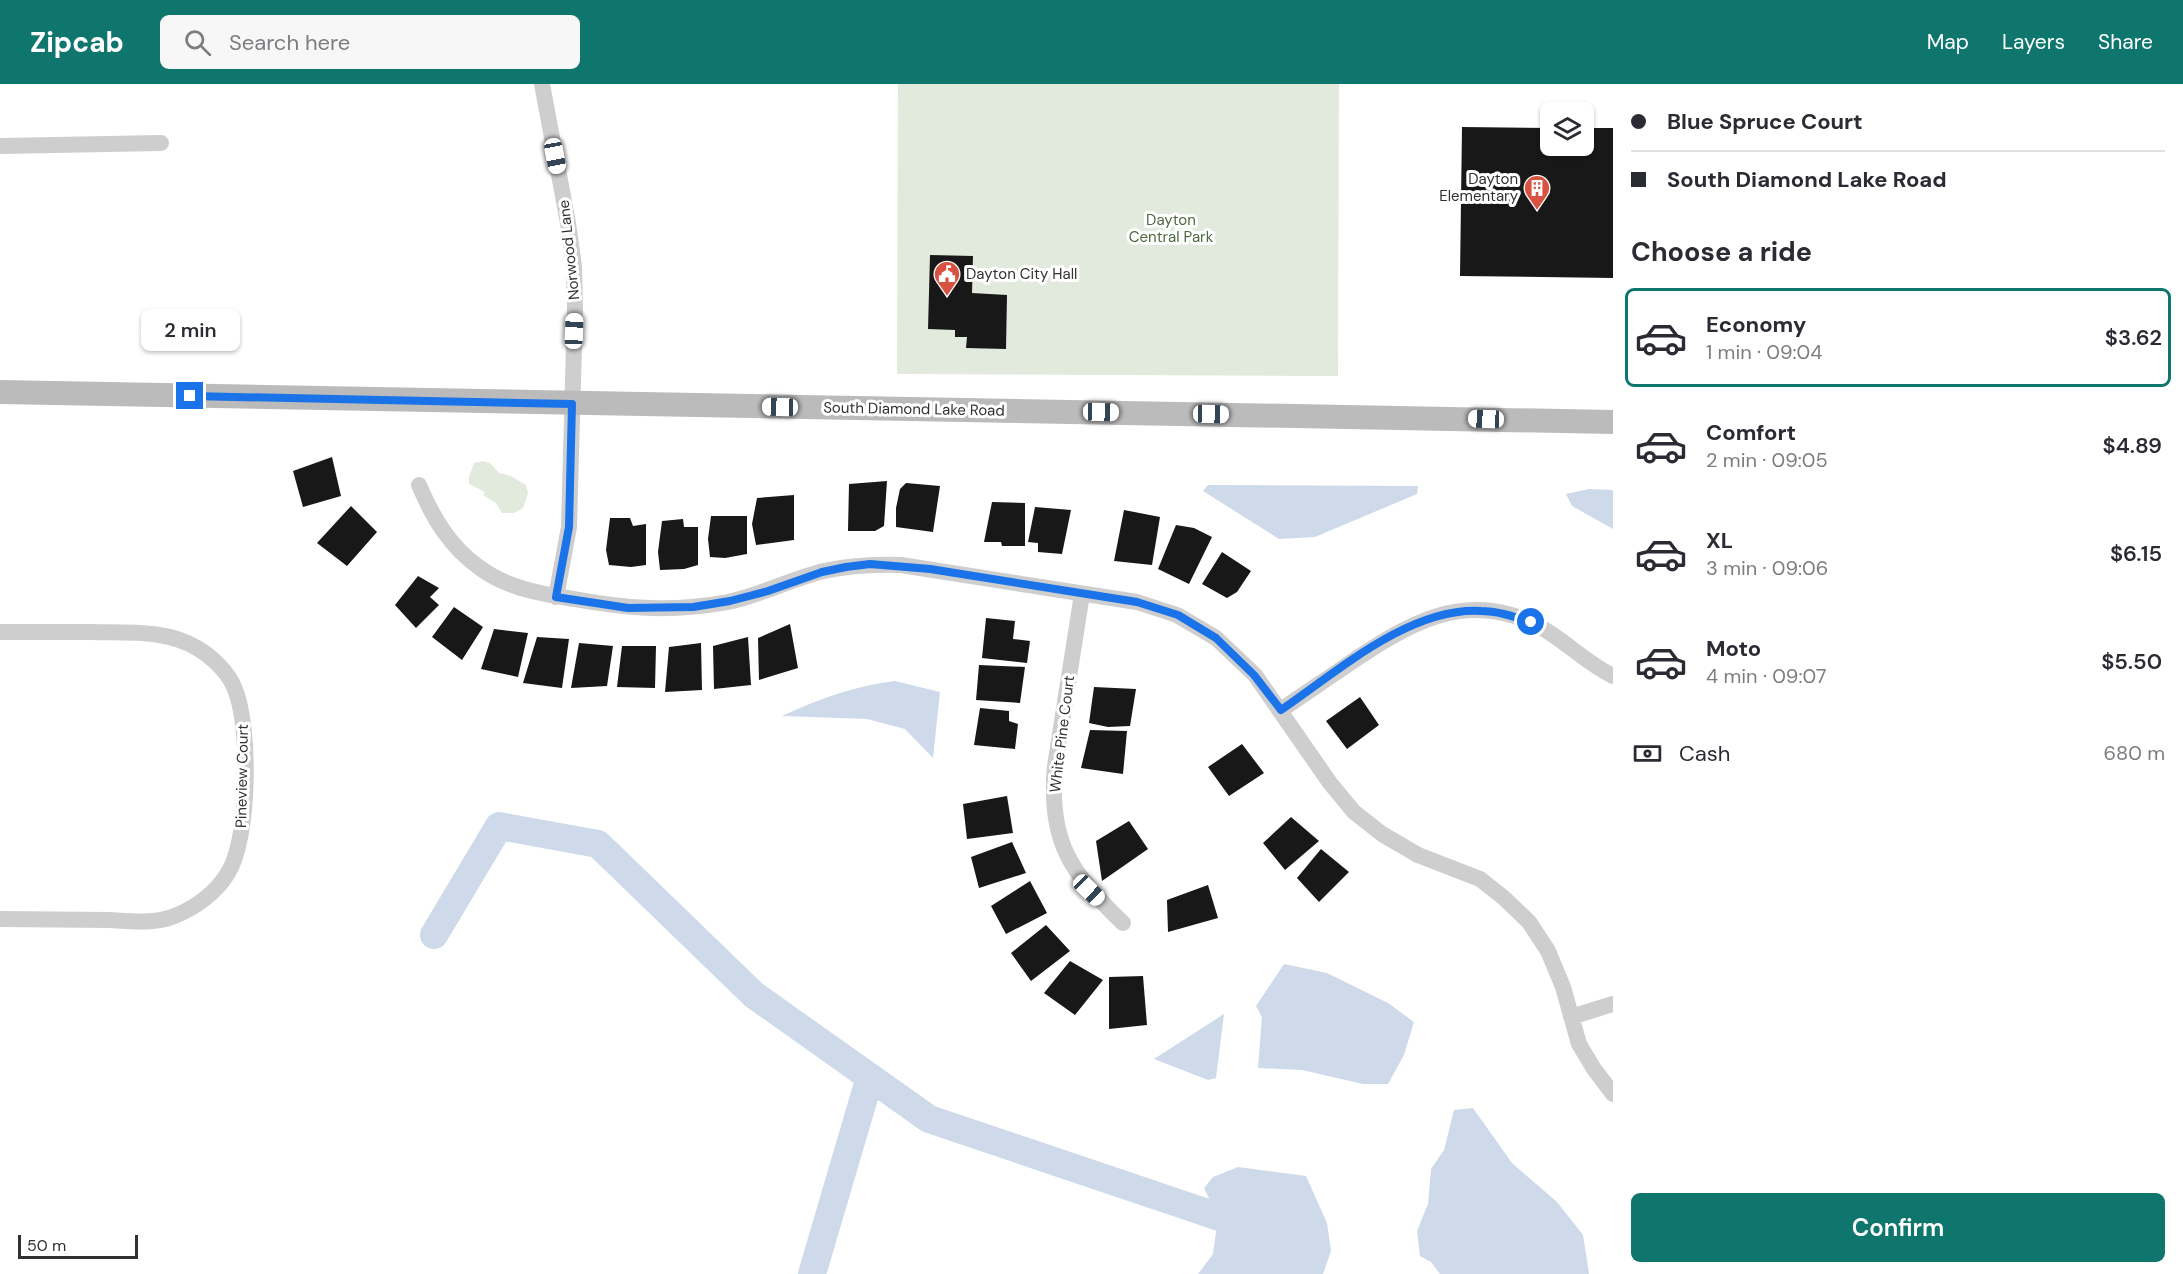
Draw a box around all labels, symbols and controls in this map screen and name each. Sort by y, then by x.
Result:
search box [160,15,580,69]
text: Zipcab [30,24,124,61]
icon: search [181,26,214,59]
text: Search here [229,28,350,57]
text: Map [1927,28,1969,56]
text: Layers [2002,28,2065,56]
text: Share [2098,28,2153,56]
map controls [1540,102,1594,156]
button: layers [1540,102,1594,156]
text: Blue Spruce Court [1667,107,1863,136]
car [543,137,567,175]
text: South Diamond Lake Road [1667,165,1947,194]
place label: Dayton Elementary [1439,169,1519,206]
building icon: Dayton Elementary [1522,173,1552,211]
street label: Norwood Lane [554,199,584,301]
park label: Dayton Central Park [1129,210,1214,247]
text: Choose a ride [1631,234,1812,269]
public building icon: Dayton City Hall [932,259,962,297]
place label: Dayton City Hall [966,264,1077,284]
callout: 2 min [140,309,240,351]
text: Economy [1706,310,1806,339]
icon: car [1634,311,1688,365]
car [564,313,584,349]
text: 2 min [164,317,217,343]
text: $3.62 [2105,323,2162,352]
text: 1 min · 09:04 [1706,339,1822,365]
route end [176,382,203,409]
street label: South Diamond Lake Road [823,397,1005,421]
car [762,398,798,416]
car [1083,403,1119,421]
car [1193,405,1229,423]
car [1468,409,1504,429]
text: Comfort [1706,418,1796,447]
icon: car [1634,419,1688,473]
text: $4.89 [2103,431,2162,460]
text: 2 min · 09:05 [1706,447,1828,473]
text: XL [1706,526,1733,555]
icon: car [1634,527,1688,581]
text: $6.15 [2110,539,2162,568]
text: 3 min · 09:06 [1706,555,1828,581]
route start [1517,608,1544,635]
text: Moto [1706,634,1761,663]
icon: car [1634,635,1688,689]
text: $5.50 [2101,647,2162,676]
text: 4 min · 09:07 [1706,663,1827,689]
street label: White Pine Court [1045,674,1079,794]
street label: Pineview Court [231,724,253,828]
icon: cash [1631,737,1664,770]
text: Cash [1679,739,1730,768]
text: 680 m [2103,740,2165,766]
car [1070,871,1108,909]
button: Confirm [1631,1193,2165,1262]
scale bar [18,1232,138,1260]
text: 50 m [27,1235,66,1256]

